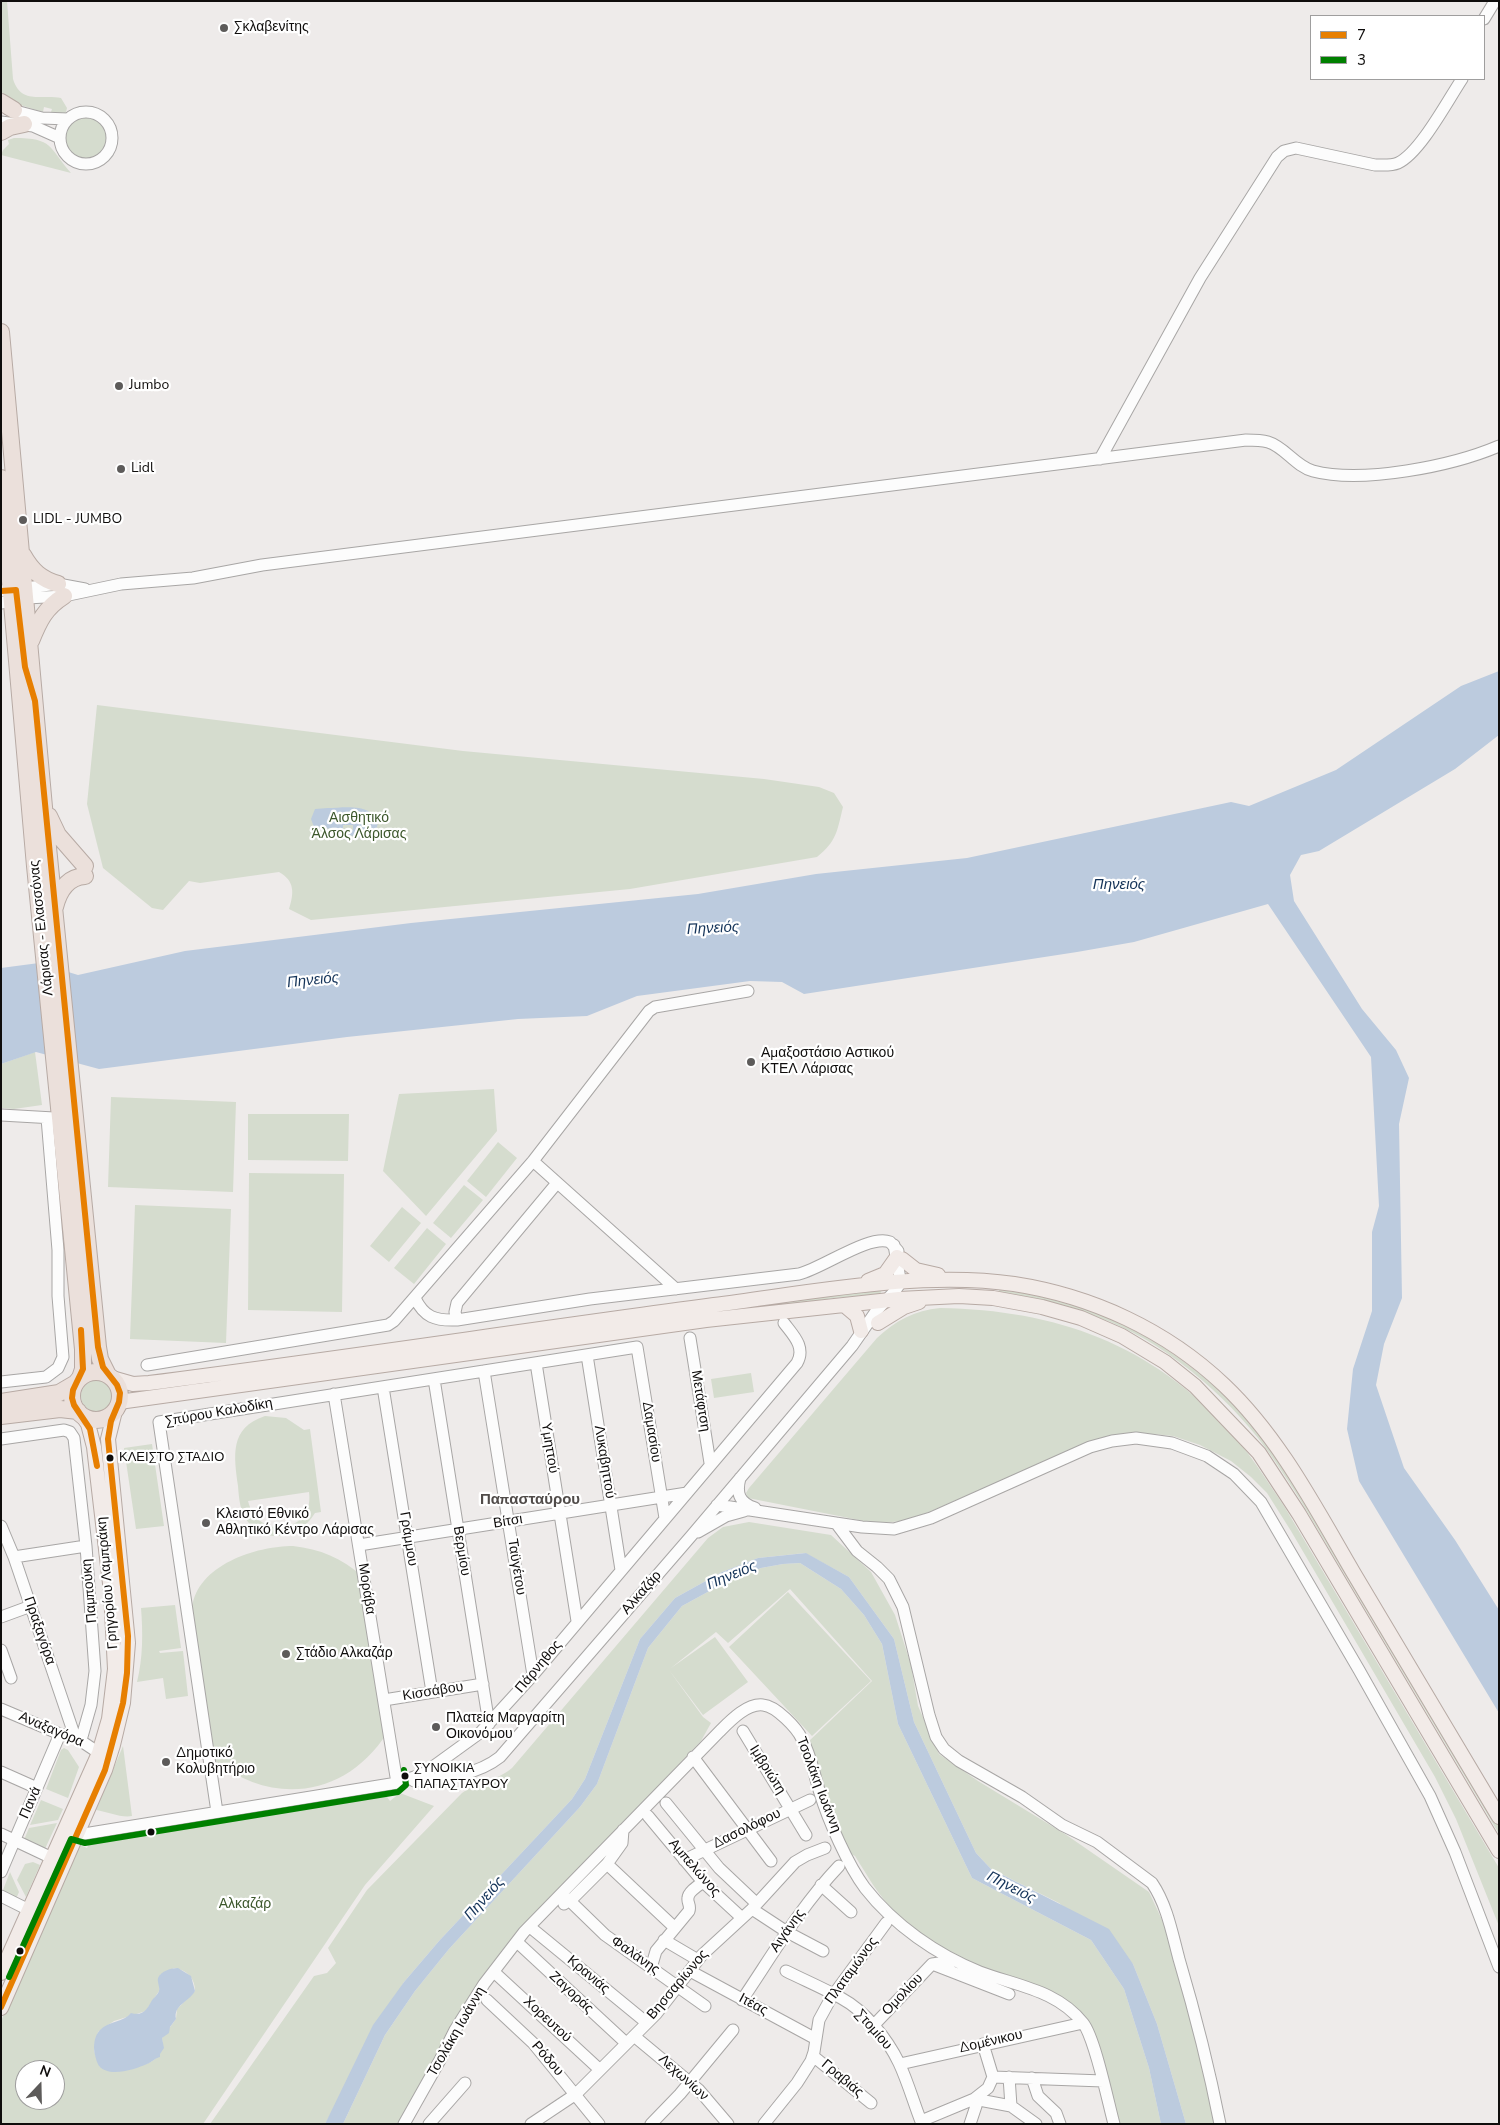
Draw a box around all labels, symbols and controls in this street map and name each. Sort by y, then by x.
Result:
legend [1310,15,1485,80]
place label: Σκλαβενίτης [234,20,309,36]
marker: Σκλαβενίτης [218,22,230,34]
text: 7 [1357,25,1366,45]
text: 3 [1357,50,1366,70]
place label: Jumbo [129,378,169,394]
marker: Jumbo [113,380,125,392]
place label: Lidl [131,461,154,477]
marker: Lidl [115,463,127,475]
place label: LIDL - JUMBO [33,512,122,528]
marker: LIDL - JUMBO [17,514,29,526]
park label: Αισθητικό Άλσος Λάρισας [312,811,406,844]
street label: Λάρισας - Ελασσόνας [27,859,57,997]
water label: Πηνειός [1093,876,1145,894]
water label: Πηνειός [686,919,740,939]
water label: Πηνειός [286,969,340,993]
place label: Αμαξοστάσιο Αστικού ΚΤΕΛ Λάρισας [761,1046,894,1078]
marker: Αμαξοστάσιο Αστικού ΚΤΕΛ Λάρισας [745,1056,757,1068]
street label: Μετάφτση [687,1369,713,1433]
street label: Σπύρου Καλοδίκη [164,1395,274,1431]
street label: Δαμασίου [638,1400,664,1464]
street label: Υμηττού [537,1421,561,1475]
street label: Λυκαβηττού [590,1424,618,1500]
place label: ΚΛΕΙΣΤΟ ΣΤΑΔΙΟ [119,1450,224,1466]
marker: ΚΛΕΙΣΤΟ ΣΤΑΔΙΟ [105,1453,115,1463]
district label: Παπασταύρου [480,1491,580,1509]
place label: Κλειστό Εθνικό Αθλητικό Κέντρο Λάρισας [216,1507,374,1540]
street label: Γράμμου [395,1511,421,1567]
street label: Βίτσι [492,1511,524,1533]
street label: Γρηγορίου Λαμπράκη [94,1516,122,1650]
marker: Κλειστό Εθνικό Αθλητικό Κέντρο Λάρισας [200,1517,212,1529]
street label: Βερμίου [449,1525,473,1577]
street label: Ταϋγέτου [503,1538,529,1596]
street label: Παμπούκη [79,1558,101,1624]
water label: Πηνειός [704,1558,760,1594]
street label: Μοράβα [354,1562,378,1616]
street label: Αλκαζάρ [618,1568,666,1618]
street label: Πραξαγόρα [20,1595,58,1667]
street label: Πάρνηθος [512,1637,566,1697]
place label: Στάδιο Αλκαζάρ [296,1646,393,1662]
marker: Στάδιο Αλκαζάρ [280,1648,292,1660]
street label: Κισσάβου [401,1679,465,1705]
street label: Αναξαγόρα [16,1709,86,1751]
place label: Πλατεία Μαργαρίτη Οικονόμου [446,1711,565,1744]
marker: Πλατεία Μαργαρίτη Οικονόμου [430,1721,442,1733]
street label: Τσολάκη Ιωάννη [792,1735,844,1835]
street label: Ιμβριώτη [745,1742,789,1798]
place label: Δημοτικό Κολυβητήριο [176,1746,255,1778]
marker: Δημοτικό Κολυβητήριο [160,1756,172,1768]
place label: ΣΥΝΟΙΚΙΑ ΠΑΠΑΣΤΑΥΡΟΥ [414,1761,508,1792]
marker: ΣΥΝΟΙΚΙΑ ΠΑΠΑΣΤΑΥΡΟΥ [400,1771,410,1781]
street label: Πανά [17,1784,45,1822]
street label: Δασολόφου [710,1805,784,1853]
unlabelled marker [146,1827,156,1837]
street label: Αμπελώνος [664,1836,724,1900]
water label: Πηνειός [984,1868,1038,1908]
water label: Πηνειός [461,1873,509,1925]
park label: Αλκαζάρ [219,1897,271,1913]
street label: Αιγάνης [767,1906,809,1956]
street label: Φαλάνης [607,1933,663,1979]
street label: Πλαταμώνος [822,1934,882,2008]
unlabelled marker [15,1946,25,1956]
street label: Βησσαρίωνος [644,1947,712,2023]
street label: Κρανιάς [563,1952,613,1998]
street label: Ζαγοράς [545,1968,597,2018]
street label: Ομολίου [879,1971,927,2019]
street label: Τσολάκη Ιωάννη [424,1984,490,2080]
street label: Ιτέας [736,1990,770,2020]
street label: Χορευτού [519,1993,575,2047]
street label: Στομίου [851,2006,895,2054]
street label: Δομένικου [958,2027,1024,2057]
street label: Ρόδου [527,2038,567,2080]
street label: Λεχωνίων [655,2051,711,2105]
street label: Γραβιάς [818,2057,866,2101]
north arrow [15,2060,65,2110]
text: N [37,2061,53,2082]

